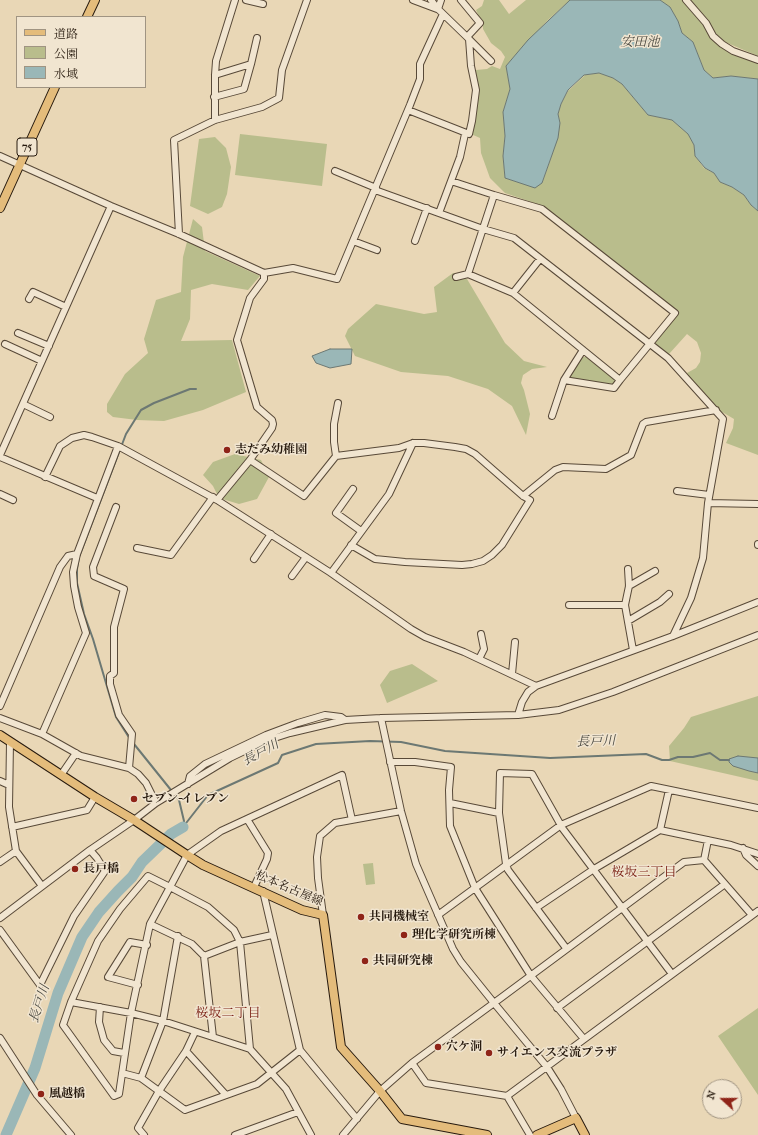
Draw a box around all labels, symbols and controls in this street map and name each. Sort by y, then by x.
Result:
legend [16,16,146,88]
text: 道路 [54,27,78,41]
water label: 安田池 [621,35,659,51]
text: 公園 [54,47,78,61]
text: 水域 [54,67,78,81]
road number: 75 [17,138,37,156]
place label: 志だみ幼稚園 [235,443,307,457]
marker: 志だみ幼稚園 [222,445,232,455]
water label: 長戸川 [576,734,616,750]
water label: 長戸川 [240,737,282,769]
place label: セブン-イレブン [142,792,229,806]
marker: セブン-イレブン [129,794,139,804]
place label: 長戸橋 [83,862,119,876]
marker: 長戸橋 [70,864,80,874]
district label: 桜坂三丁目 [612,865,676,881]
street label: 松本名古屋線 [253,868,325,910]
place label: 共同機械室 [369,910,429,924]
marker: 共同機械室 [356,912,366,922]
place label: 理化学研究所棟 [412,928,496,942]
marker: 理化学研究所棟 [399,930,409,940]
place label: 共同研究棟 [373,954,433,968]
marker: 共同研究棟 [360,956,370,966]
water label: 長戸川 [27,983,53,1025]
district label: 桜坂二丁目 [196,1006,260,1022]
place label: 穴ケ洞 [446,1040,482,1054]
marker: 穴ケ洞 [433,1042,443,1052]
place label: サイエンス交流プラザ [497,1046,617,1060]
marker: サイエンス交流プラザ [484,1048,494,1058]
north arrow [702,1079,742,1119]
place label: 風越橋 [49,1087,85,1101]
marker: 風越橋 [36,1089,46,1099]
text: N [704,1089,719,1101]

